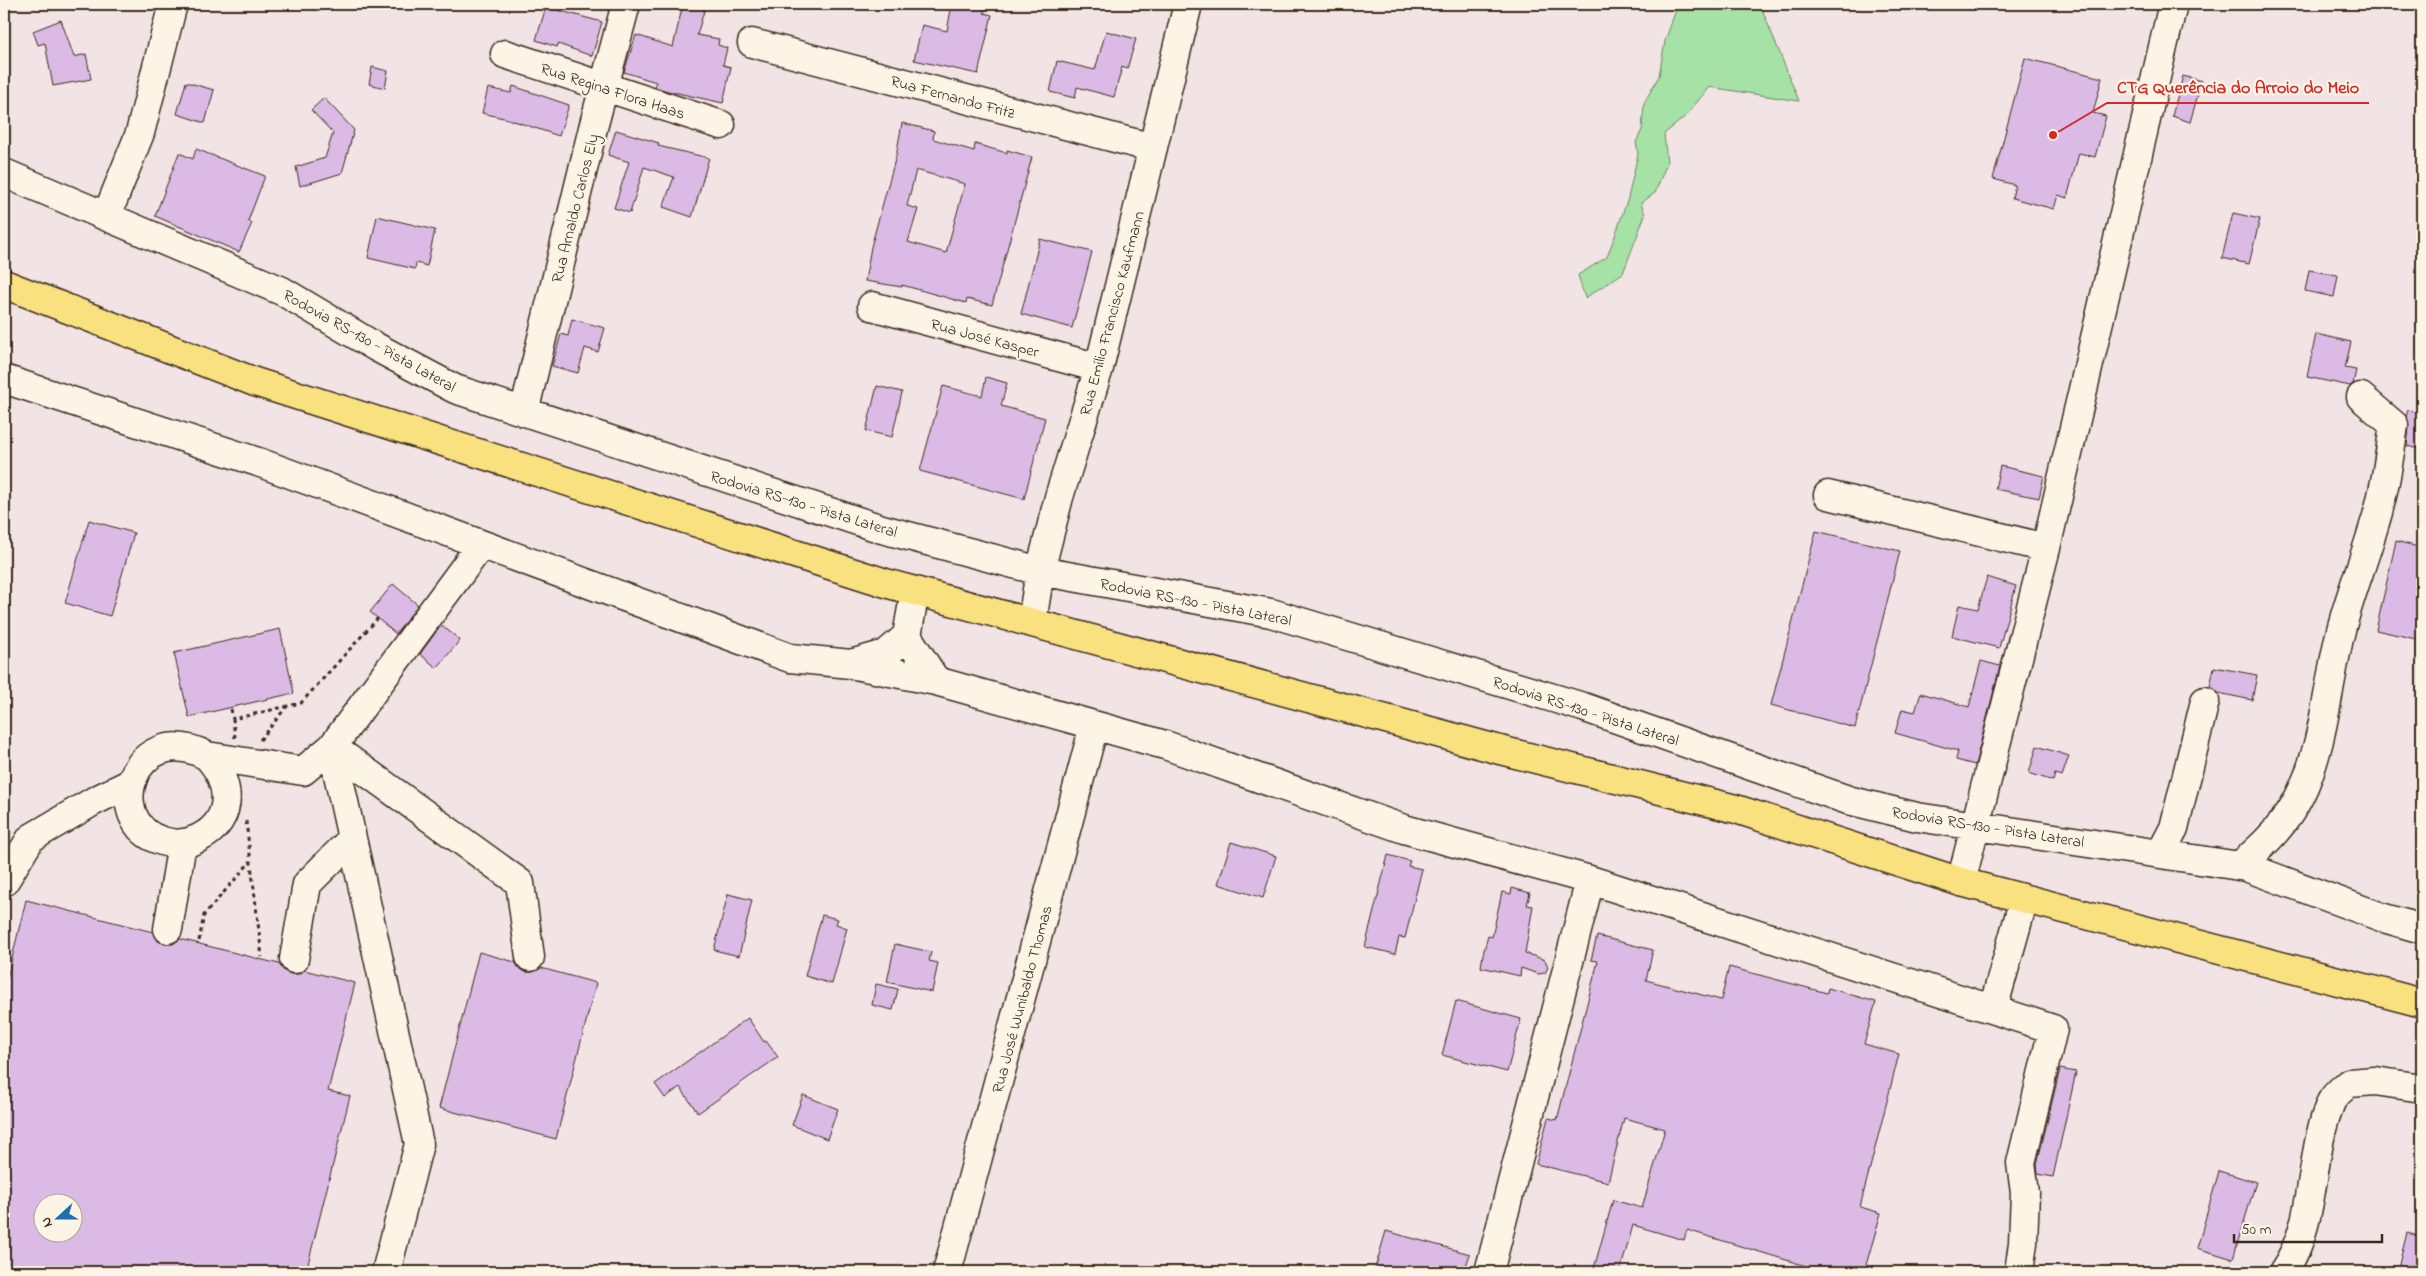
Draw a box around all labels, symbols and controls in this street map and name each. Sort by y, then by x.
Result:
street label: Rua Regina Flora Haas [537,57,688,127]
street label: Rua Fernando Fritz [888,70,1018,126]
callout: CTG Querência do Arroio do Meio [2107,70,2369,103]
text: CTG Querência do Arroio do Meio [2117,76,2359,102]
street label: Rua Arnaldo Carlos Ely [546,131,606,286]
street label: Rua Emílio Francisco Kaufmann [1074,208,1152,418]
street label: Rodovia RS-130 - Pista Lateral [278,284,460,400]
street label: Rua José Kasper [928,313,1041,365]
street label: Rodovia RS-130 - Pista Lateral [707,465,900,545]
street label: Rodovia RS-130 - Pista Lateral [1098,573,1294,633]
street label: Rodovia RS-130 - Pista Lateral [1489,670,1682,753]
street label: Rodovia RS-130 - Pista Lateral [1890,801,2086,855]
street label: Rua José Wunibaldo Thomas [986,903,1060,1096]
north arrow [32,1194,82,1244]
scale bar [2234,1211,2381,1243]
text: N [36,1214,59,1230]
text: 50 m [2241,1219,2272,1241]

